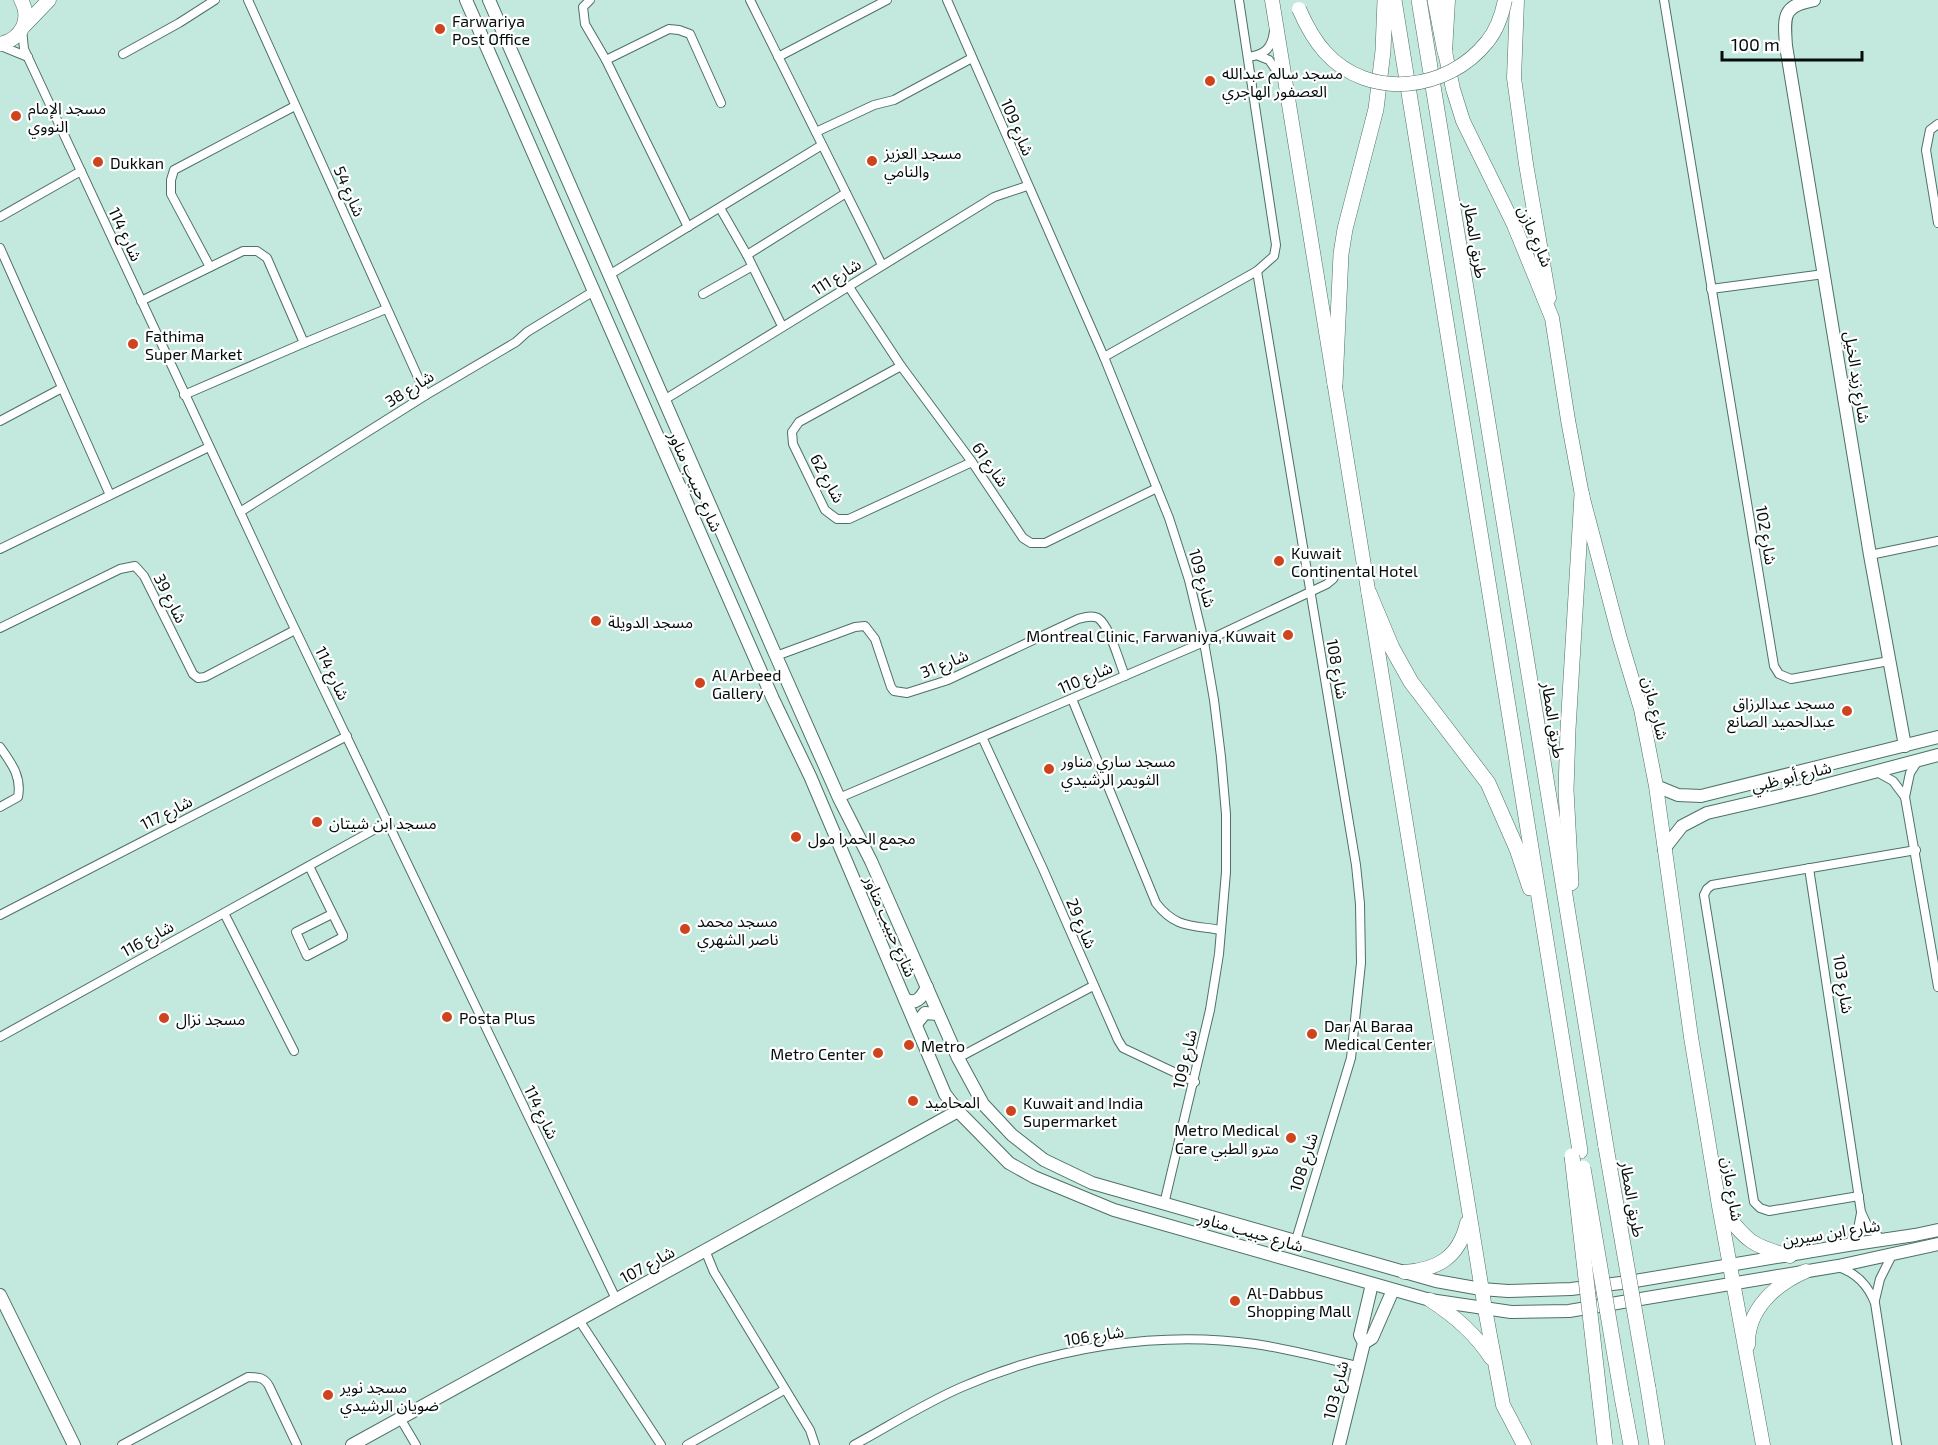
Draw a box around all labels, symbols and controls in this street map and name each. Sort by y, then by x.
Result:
place label: Farwariya Post Office [452,11,530,48]
marker: Farwariya Post Office [433,22,447,36]
scale bar [1722,24,1862,62]
text: 100 m [1731,33,1780,55]
place label: مسجد سالم عبدالله العصفور الهاجري [1222,63,1343,103]
marker: مسجد سالم عبدالله العصفور الهاجري [1203,74,1217,88]
street label: شارع 109 [994,96,1038,160]
place label: مسجد الإمام النووي [28,98,106,138]
marker: مسجد الإمام النووي [9,109,23,123]
place label: مسجد العزيز والنامي [883,143,962,183]
place label: Dukkan [110,153,164,172]
marker: مسجد العزيز والنامي [865,154,879,168]
marker: Dukkan [91,155,105,169]
street label: شارع 54 [327,163,369,221]
street label: طريق المطار [1458,199,1491,280]
street label: شارع مازن [1511,203,1557,271]
street label: شارع 114 [102,204,147,266]
street label: شارع 111 [808,254,866,302]
place label: Fathima Super Market [145,326,242,363]
street label: شارع زيد الخيل [1837,330,1875,425]
marker: Fathima Super Market [126,337,140,351]
street label: شارع 38 [381,366,439,414]
street label: شارع حبيب مناور [661,427,727,536]
street label: شارع 61 [966,438,1013,492]
street label: شارع 62 [803,450,849,508]
street label: شارع 102 [1749,504,1782,567]
place label: Kuwait Continental Hotel [1291,543,1418,580]
street label: شارع 109 [1182,547,1220,611]
marker: Kuwait Continental Hotel [1272,554,1286,568]
street label: شارع 39 [147,570,191,628]
place label: مسجد الدويلة [608,612,693,632]
marker: مسجد الدويلة [589,614,603,628]
place label: Montreal Clinic, Farwaniya, Kuwait [1026,626,1276,645]
marker: Montreal Clinic, Farwaniya, Kuwait [1281,628,1295,642]
street label: شارع 108 [1319,638,1353,701]
street label: شارع 114 [308,643,354,705]
street label: شارع 31 [917,645,972,685]
street label: شارع 110 [1055,657,1117,701]
place label: Al Arbeed Gallery [712,665,781,702]
street label: شارع مازن [1635,674,1673,743]
marker: Al Arbeed Gallery [693,676,707,690]
street label: طريق المطار [1536,679,1569,760]
place label: مسجد عبدالرزاق عبدالحميد الصانع [1727,693,1835,734]
marker: مسجد عبدالرزاق عبدالحميد الصانع [1840,704,1854,718]
place label: مسجد ساري مناور الثويمر الرشيدي [1060,751,1176,791]
street label: شارع أبو ظبي [1749,757,1834,799]
marker: مسجد ساري مناور الثويمر الرشيدي [1042,762,1056,776]
street label: شارع 117 [137,791,197,837]
place label: مسجد ابن شيتان [329,813,437,833]
marker: مسجد ابن شيتان [310,815,324,829]
place label: مجمع الحمرا مول [808,828,916,851]
marker: مجمع الحمرا مول [789,830,803,844]
street label: شارع حبيب مناور [857,872,921,981]
street label: شارع 29 [1059,895,1101,953]
place label: مسجد محمد ناصر الشهري [697,911,779,951]
street label: شارع 116 [118,916,178,964]
marker: مسجد محمد ناصر الشهري [678,922,692,936]
street label: شارع 103 [1826,953,1858,1016]
place label: Posta Plus [459,1008,535,1027]
place label: مسجد نزال [176,1009,245,1030]
marker: Posta Plus [440,1010,454,1024]
marker: مسجد نزال [157,1011,171,1025]
place label: Dar Al Baraa Medical Center [1324,1016,1433,1053]
marker: Dar Al Baraa Medical Center [1305,1027,1319,1041]
street label: شارع 109 [1168,1028,1204,1091]
place label: Metro [921,1036,965,1055]
marker: Metro [902,1038,916,1052]
place label: Metro Center [770,1044,867,1063]
marker: Metro Center [871,1046,885,1060]
street label: شارع 114 [517,1082,563,1144]
place label: المحاميد [925,1092,980,1111]
place label: Kuwait and India Supermarket [1023,1093,1143,1130]
marker: المحاميد [906,1094,920,1108]
marker: Kuwait and India Supermarket [1004,1104,1018,1118]
place label: Metro Medical Care مترو الطبي [1174,1120,1279,1160]
street label: شارع 108 [1285,1130,1325,1195]
marker: Metro Medical Care مترو الطبي [1284,1131,1298,1145]
street label: شارع مازن [1715,1156,1747,1223]
street label: طريق المطار [1615,1158,1649,1239]
street label: شارع حبيب مناور [1194,1207,1306,1259]
street label: شارع ابن سيرين [1781,1215,1882,1253]
street label: شارع 107 [617,1241,679,1290]
place label: Al-Dabbus Shopping Mall [1247,1283,1351,1320]
marker: Al-Dabbus Shopping Mall [1228,1294,1242,1308]
street label: شارع 106 [1063,1321,1126,1353]
street label: شارع 103 [1319,1359,1355,1422]
place label: مسجد نوير ضويان الرشيدي [339,1377,439,1417]
marker: مسجد نوير ضويان الرشيدي [321,1388,335,1402]

